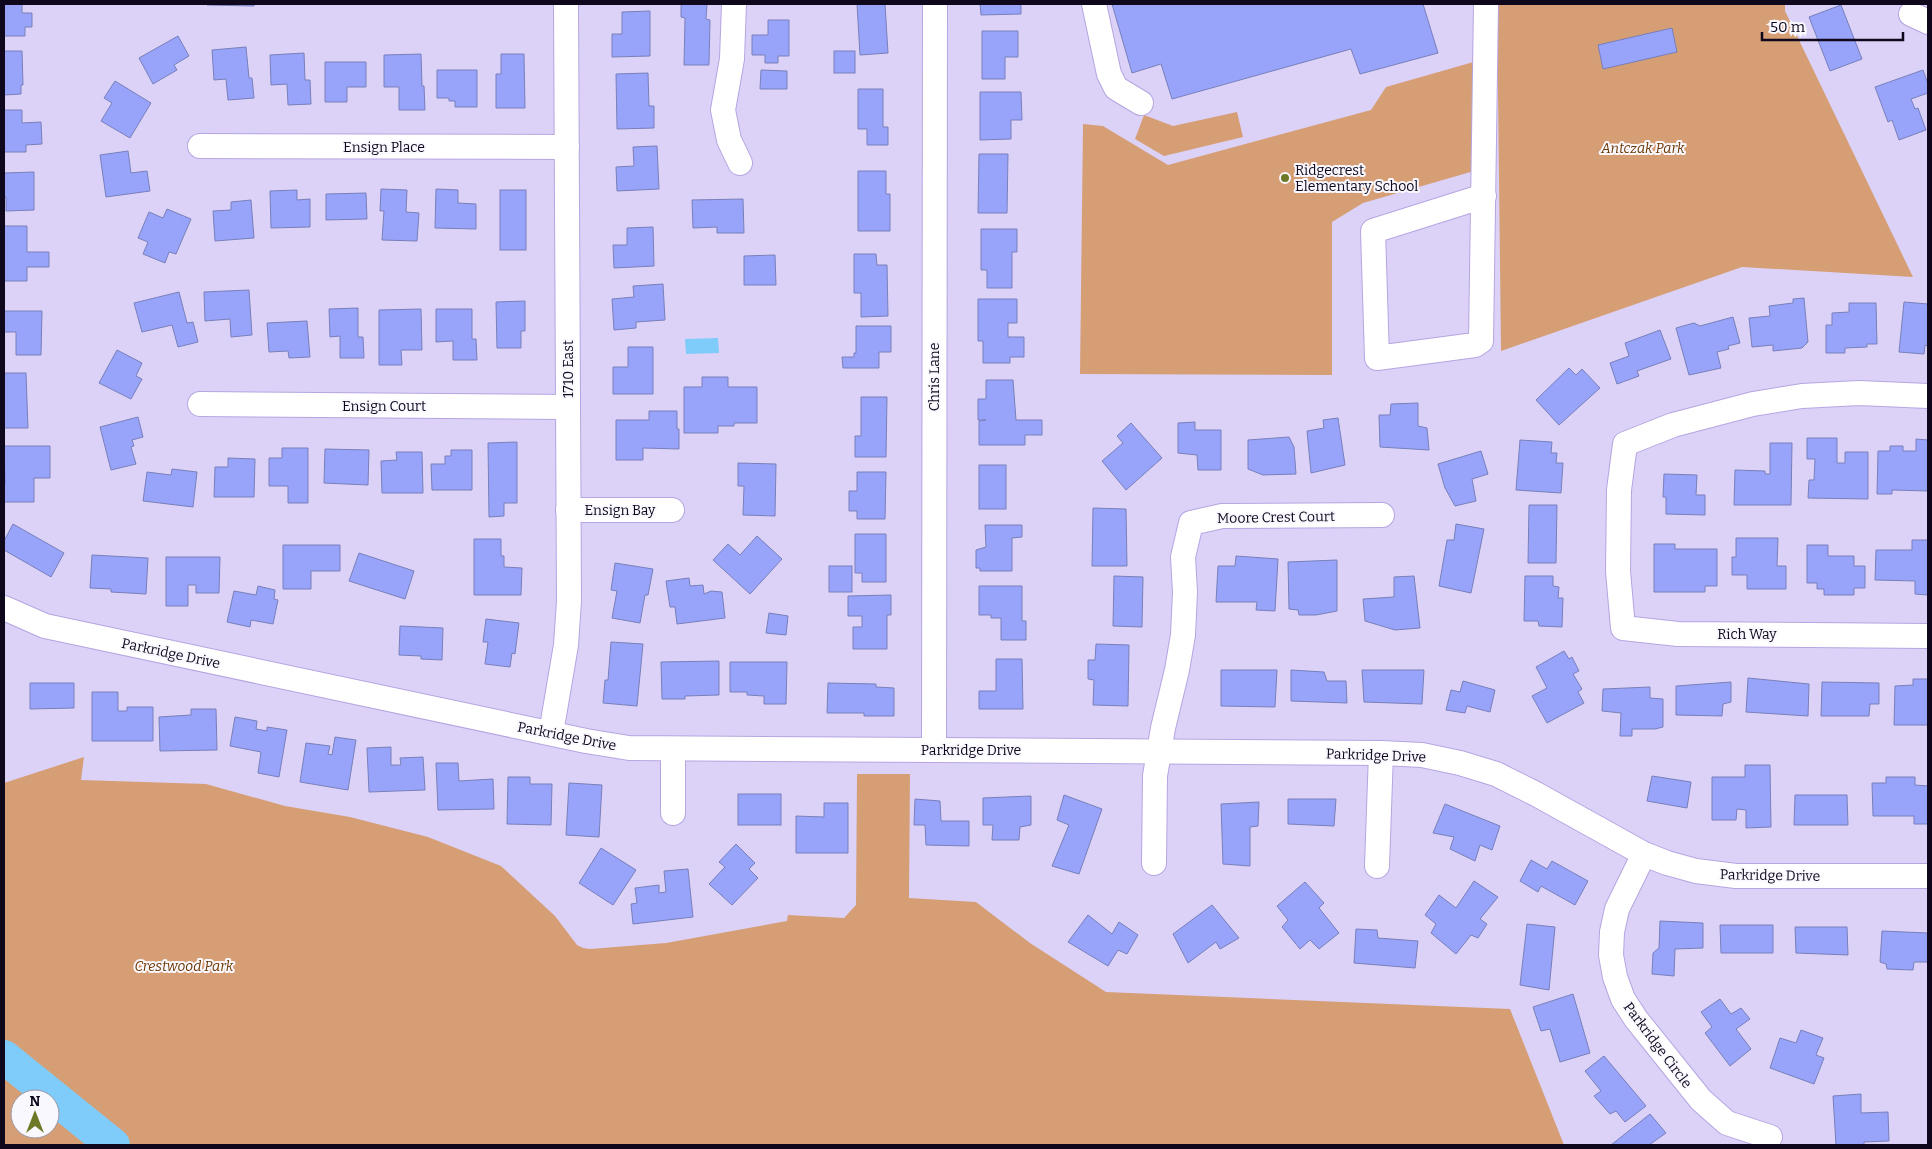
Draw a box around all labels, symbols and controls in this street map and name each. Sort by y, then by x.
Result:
scale bar [1762,10,1903,42]
text: 50 m [1770,18,1806,36]
street label: Ensign Place [343,139,425,156]
park label: Antczak Park [1600,140,1685,157]
place label: Ridgecrest Elementary School [1295,162,1418,195]
marker: Ridgecrest Elementary School [1279,172,1291,184]
street label: 1710 East [560,340,577,398]
street label: Chris Lane [926,343,943,411]
street label: Ensign Court [342,398,426,415]
street label: Ensign Bay [585,502,656,519]
street label: Moore Crest Court [1217,508,1335,527]
street label: Rich Way [1717,626,1777,643]
street label: Parkridge Drive [120,635,222,672]
street label: Parkridge Drive [516,719,618,754]
street label: Parkridge Drive [921,742,1021,759]
street label: Parkridge Drive [1326,745,1426,766]
street label: Parkridge Drive [1720,866,1820,885]
park label: Crestwood Park [135,958,234,975]
street label: Parkridge Circle [1620,999,1695,1092]
north arrow [10,1089,60,1139]
text: N [30,1093,41,1110]

